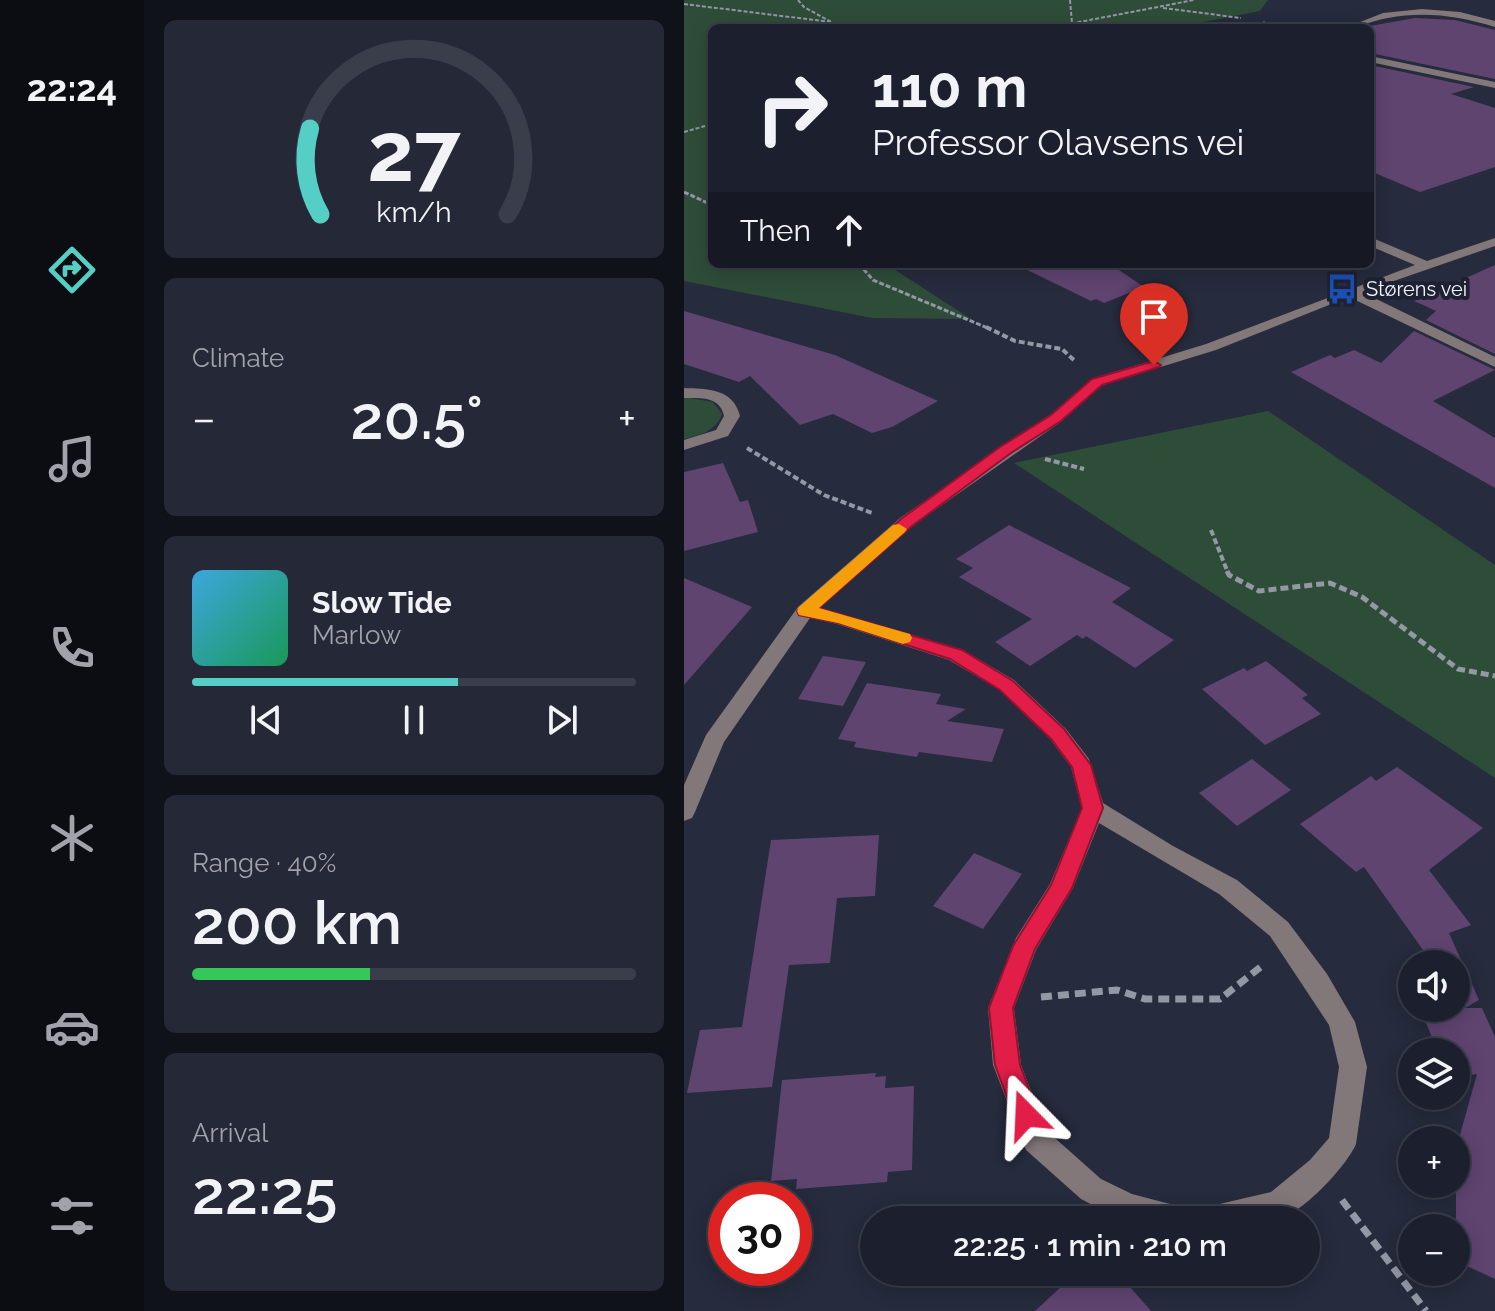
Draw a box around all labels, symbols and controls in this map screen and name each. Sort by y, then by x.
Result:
text: 110 m [872,54,1027,120]
icon: right [740,56,844,160]
text: 22:24 [27,67,117,109]
text: 27 [367,103,461,200]
text: Professor Olavsens vei [872,121,1244,163]
text: km/h [376,195,452,229]
icon: ahead [827,208,871,252]
text: Then [740,213,811,248]
icon: directions [44,242,100,298]
bus stop icon: Størens vei [1325,272,1359,306]
place label: Størens vei [1366,277,1467,301]
pin [1120,283,1188,365]
icon: arrive [1132,295,1176,339]
text: Climate [192,343,284,373]
text: 20.5° [351,383,483,453]
text: − [192,393,216,444]
text: + [618,393,636,444]
icon: music [44,431,100,487]
text: Slow Tide [312,585,452,620]
icon: phone [44,620,100,676]
text: Marlow [312,620,401,650]
icon: previous [244,698,288,742]
icon: pause [392,698,436,742]
icon: next [540,698,584,742]
icon: climate [44,810,100,866]
text: Range · 40% [192,848,336,878]
text: 200 km [192,888,402,958]
map controls [1398,950,1470,1286]
button: sound [1398,950,1470,1022]
icon: car [44,999,100,1055]
button: layers [1398,1038,1470,1110]
position arrow [984,1073,1068,1157]
text: Arrival [192,1118,268,1148]
button: + [1398,1126,1470,1198]
text: 22:25 [192,1158,337,1228]
speed limit sign: 30 [708,1182,812,1286]
icon: filters [44,1188,100,1244]
button: − [1398,1214,1470,1286]
text: 22:25 · 1 min · 210 m [953,1228,1227,1263]

